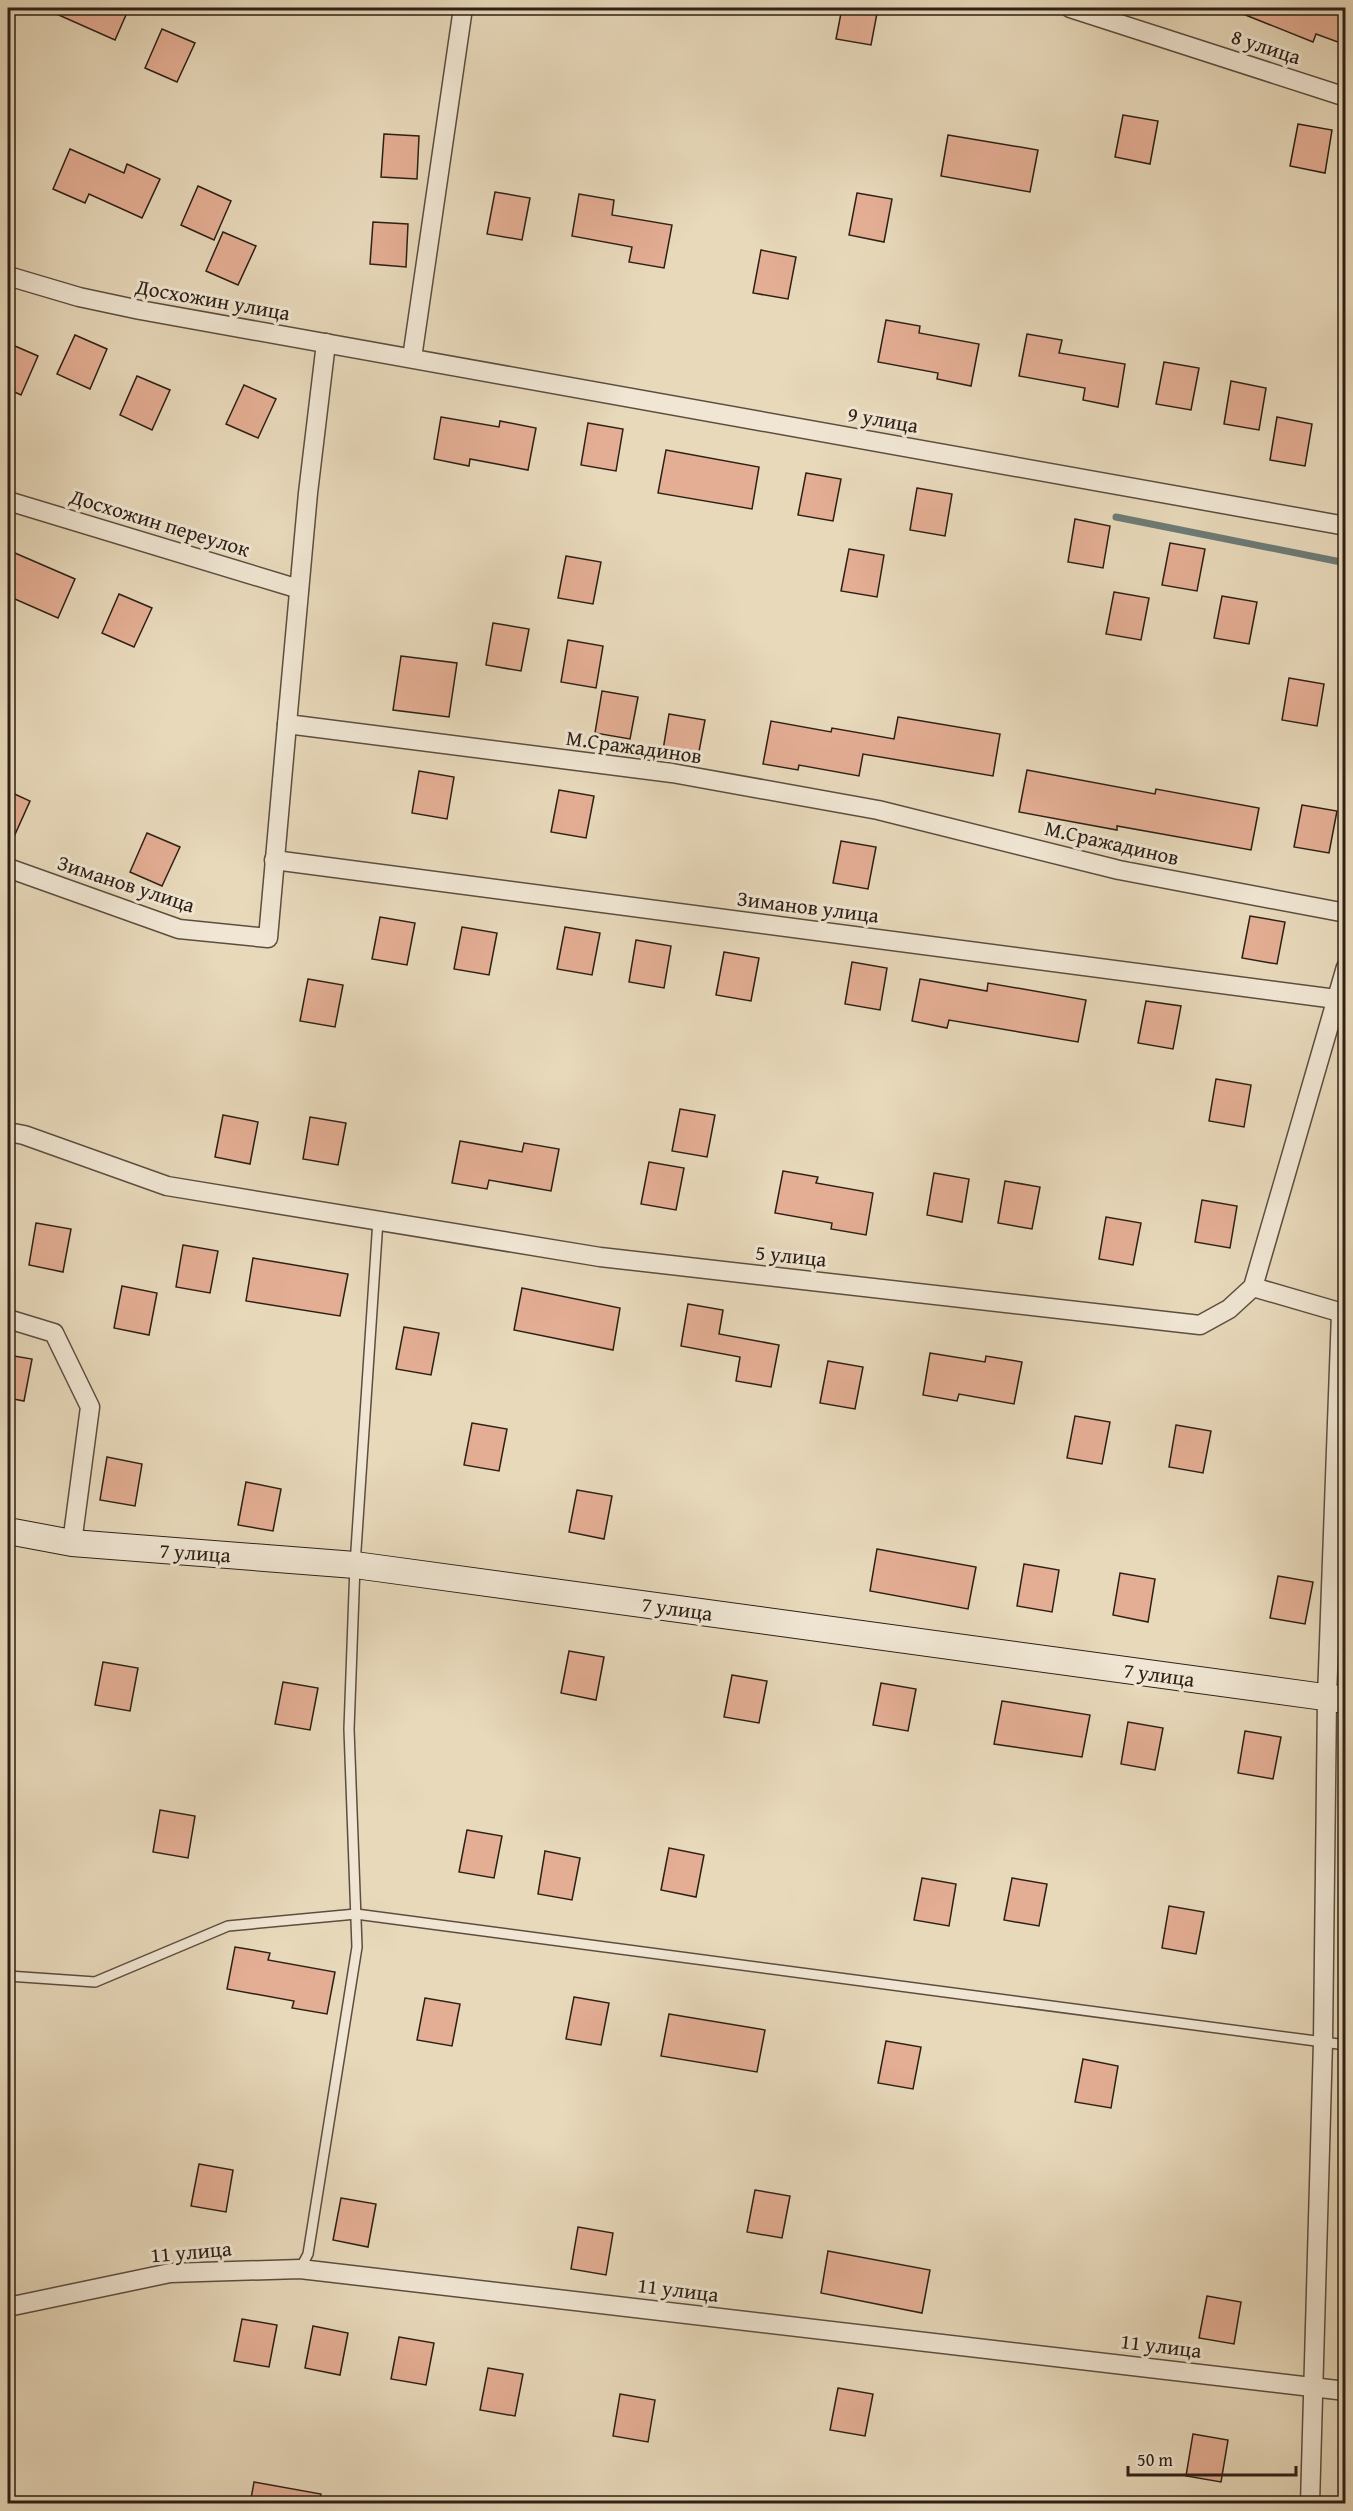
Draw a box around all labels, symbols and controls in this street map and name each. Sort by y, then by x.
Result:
street label: 8 улица [1227,21,1305,72]
street label: Досхожин улица [132,271,293,328]
street label: 9 улица [845,398,921,441]
street label: Досхожин переулок [66,480,254,565]
street label: М.Сражадинов [564,722,704,771]
street label: М.Сражадинов [1042,812,1182,873]
street label: Зиманов улица [53,847,199,920]
street label: Зиманов улица [735,882,881,931]
street label: 5 улица [754,1236,828,1275]
street label: 7 улица [158,1535,232,1570]
street label: 7 улица [640,1588,715,1629]
street label: 7 улица [1122,1654,1197,1695]
street label: 11 улица [149,2233,233,2270]
street label: 11 улица [636,2269,720,2310]
street label: 11 улица [1119,2325,1203,2366]
scale bar [1128,2439,1296,2477]
text: 50 m [1137,2446,1173,2473]

